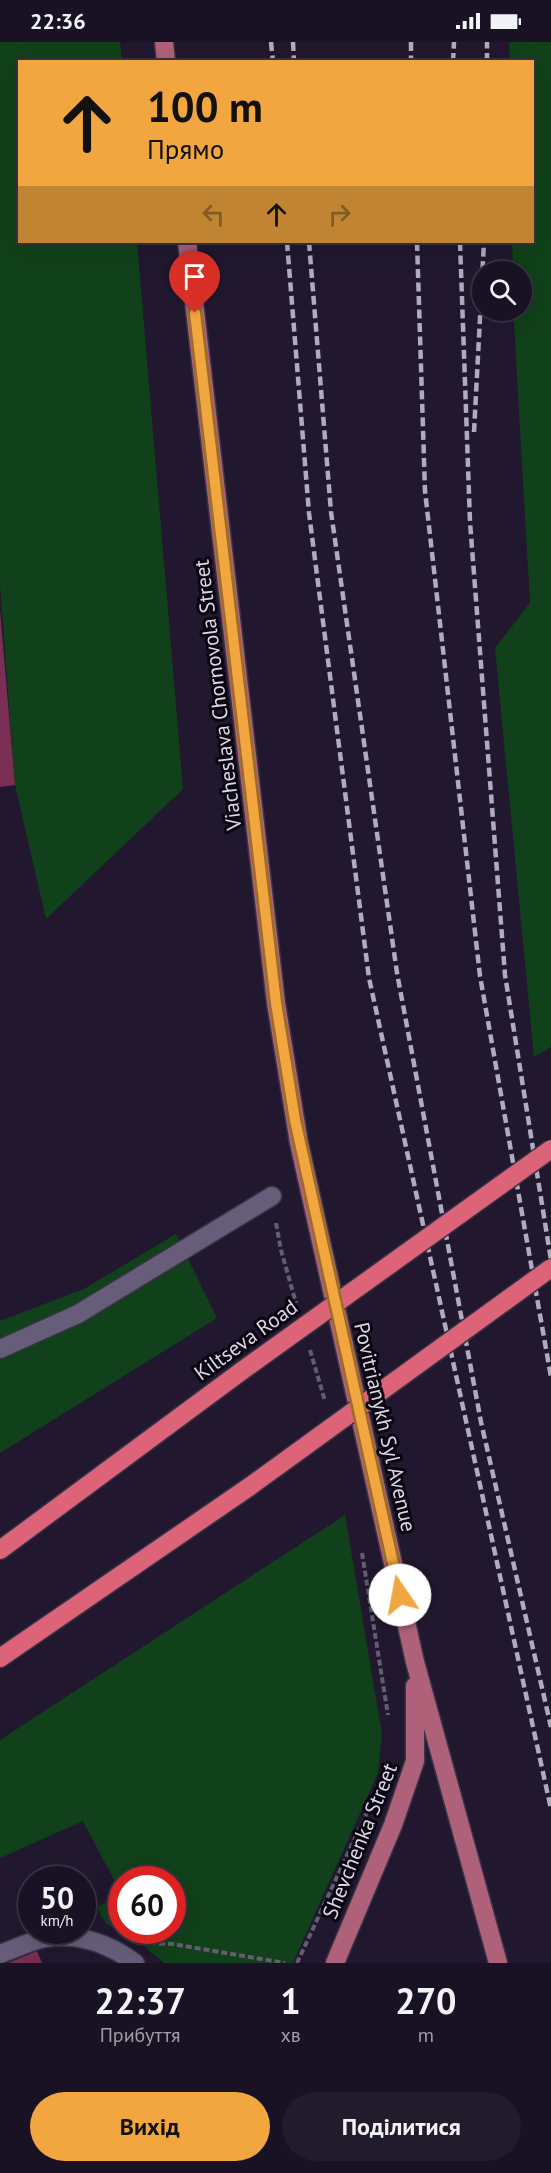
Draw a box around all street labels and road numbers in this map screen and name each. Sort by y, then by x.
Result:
street label: Viacheslava Chornovola Street [188,558,248,833]
street label: Kiltseva Road [189,1293,303,1386]
street label: Povitrianykh Syl Avenue [348,1320,423,1534]
street label: Shevchenka Street [316,1759,403,1923]

